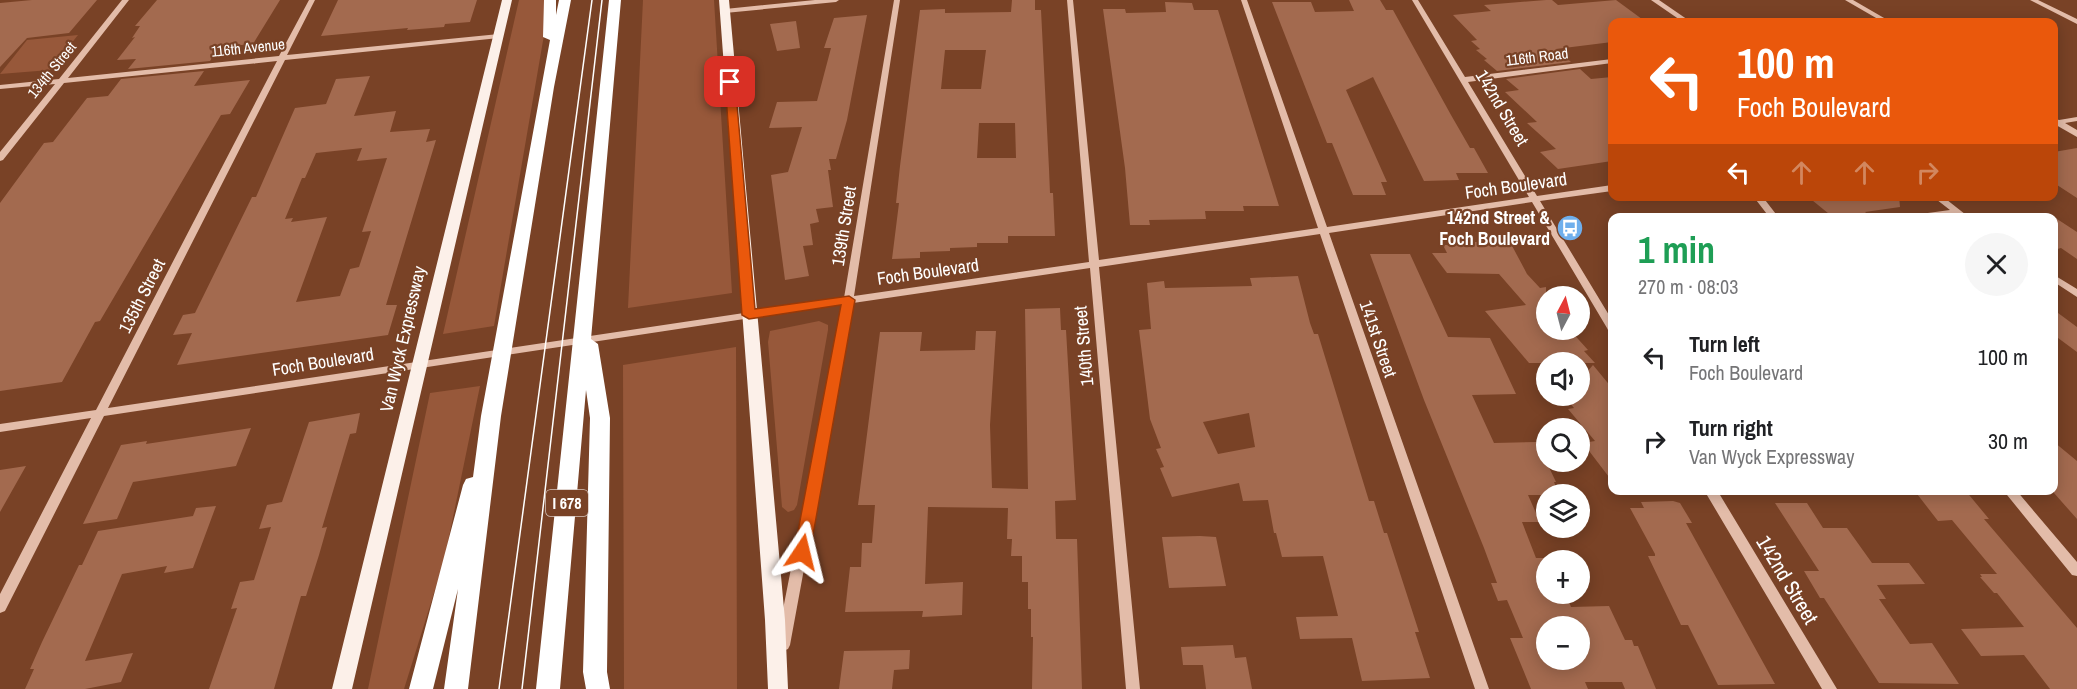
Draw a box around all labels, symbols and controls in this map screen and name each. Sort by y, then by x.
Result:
street label: 116th Avenue [210,33,286,62]
text: 100 m [1737,35,1835,91]
street label: 134th Street [22,37,81,102]
street label: 116th Road [1505,42,1569,71]
icon: left [1638,42,1716,120]
pin [704,56,755,107]
icon: arrive [713,65,746,98]
street label: 142nd Street [1470,65,1535,150]
text: Foch Boulevard [1737,89,1891,125]
icon: left [1722,156,1755,189]
icon: ahead [1785,156,1818,189]
icon: ahead [1848,156,1881,189]
icon: right [1911,156,1944,189]
street label: Foch Boulevard [1463,166,1568,205]
street label: 139th Street [825,184,862,268]
place label: 142nd Street & Foch Boulevard [1439,205,1550,251]
bus stop icon: 142nd Street & Foch Boulevard [1555,213,1585,243]
text: 1 min [1638,226,1715,274]
button: close [1965,233,2028,296]
street label: Foch Boulevard [875,252,980,291]
street label: 135th Street [112,254,171,337]
street label: Van Wyck Expressway [374,263,432,414]
text: 270 m · 08:03 [1638,273,1738,300]
north arrow [1536,286,1590,340]
map controls [1536,286,1590,670]
street label: 141st Street [1354,297,1403,381]
street label: 140th Street [1068,305,1099,387]
text: Turn left [1689,329,1760,359]
street label: Foch Boulevard [270,341,376,382]
icon: left [1638,341,1671,374]
text: 100 m [1978,342,2028,372]
button: sound [1536,352,1590,406]
text: Foch Boulevard [1689,359,1803,386]
text: Turn right [1689,413,1773,443]
button: search [1536,418,1590,472]
icon: right [1638,425,1671,458]
text: 30 m [1988,426,2028,456]
text: Van Wyck Expressway [1689,443,1854,470]
button: layers [1536,484,1590,538]
road number: I 678 [546,490,588,516]
position arrow [770,520,834,584]
street label: 142nd Street [1750,530,1825,630]
button: + [1536,550,1590,604]
button: − [1536,616,1590,670]

